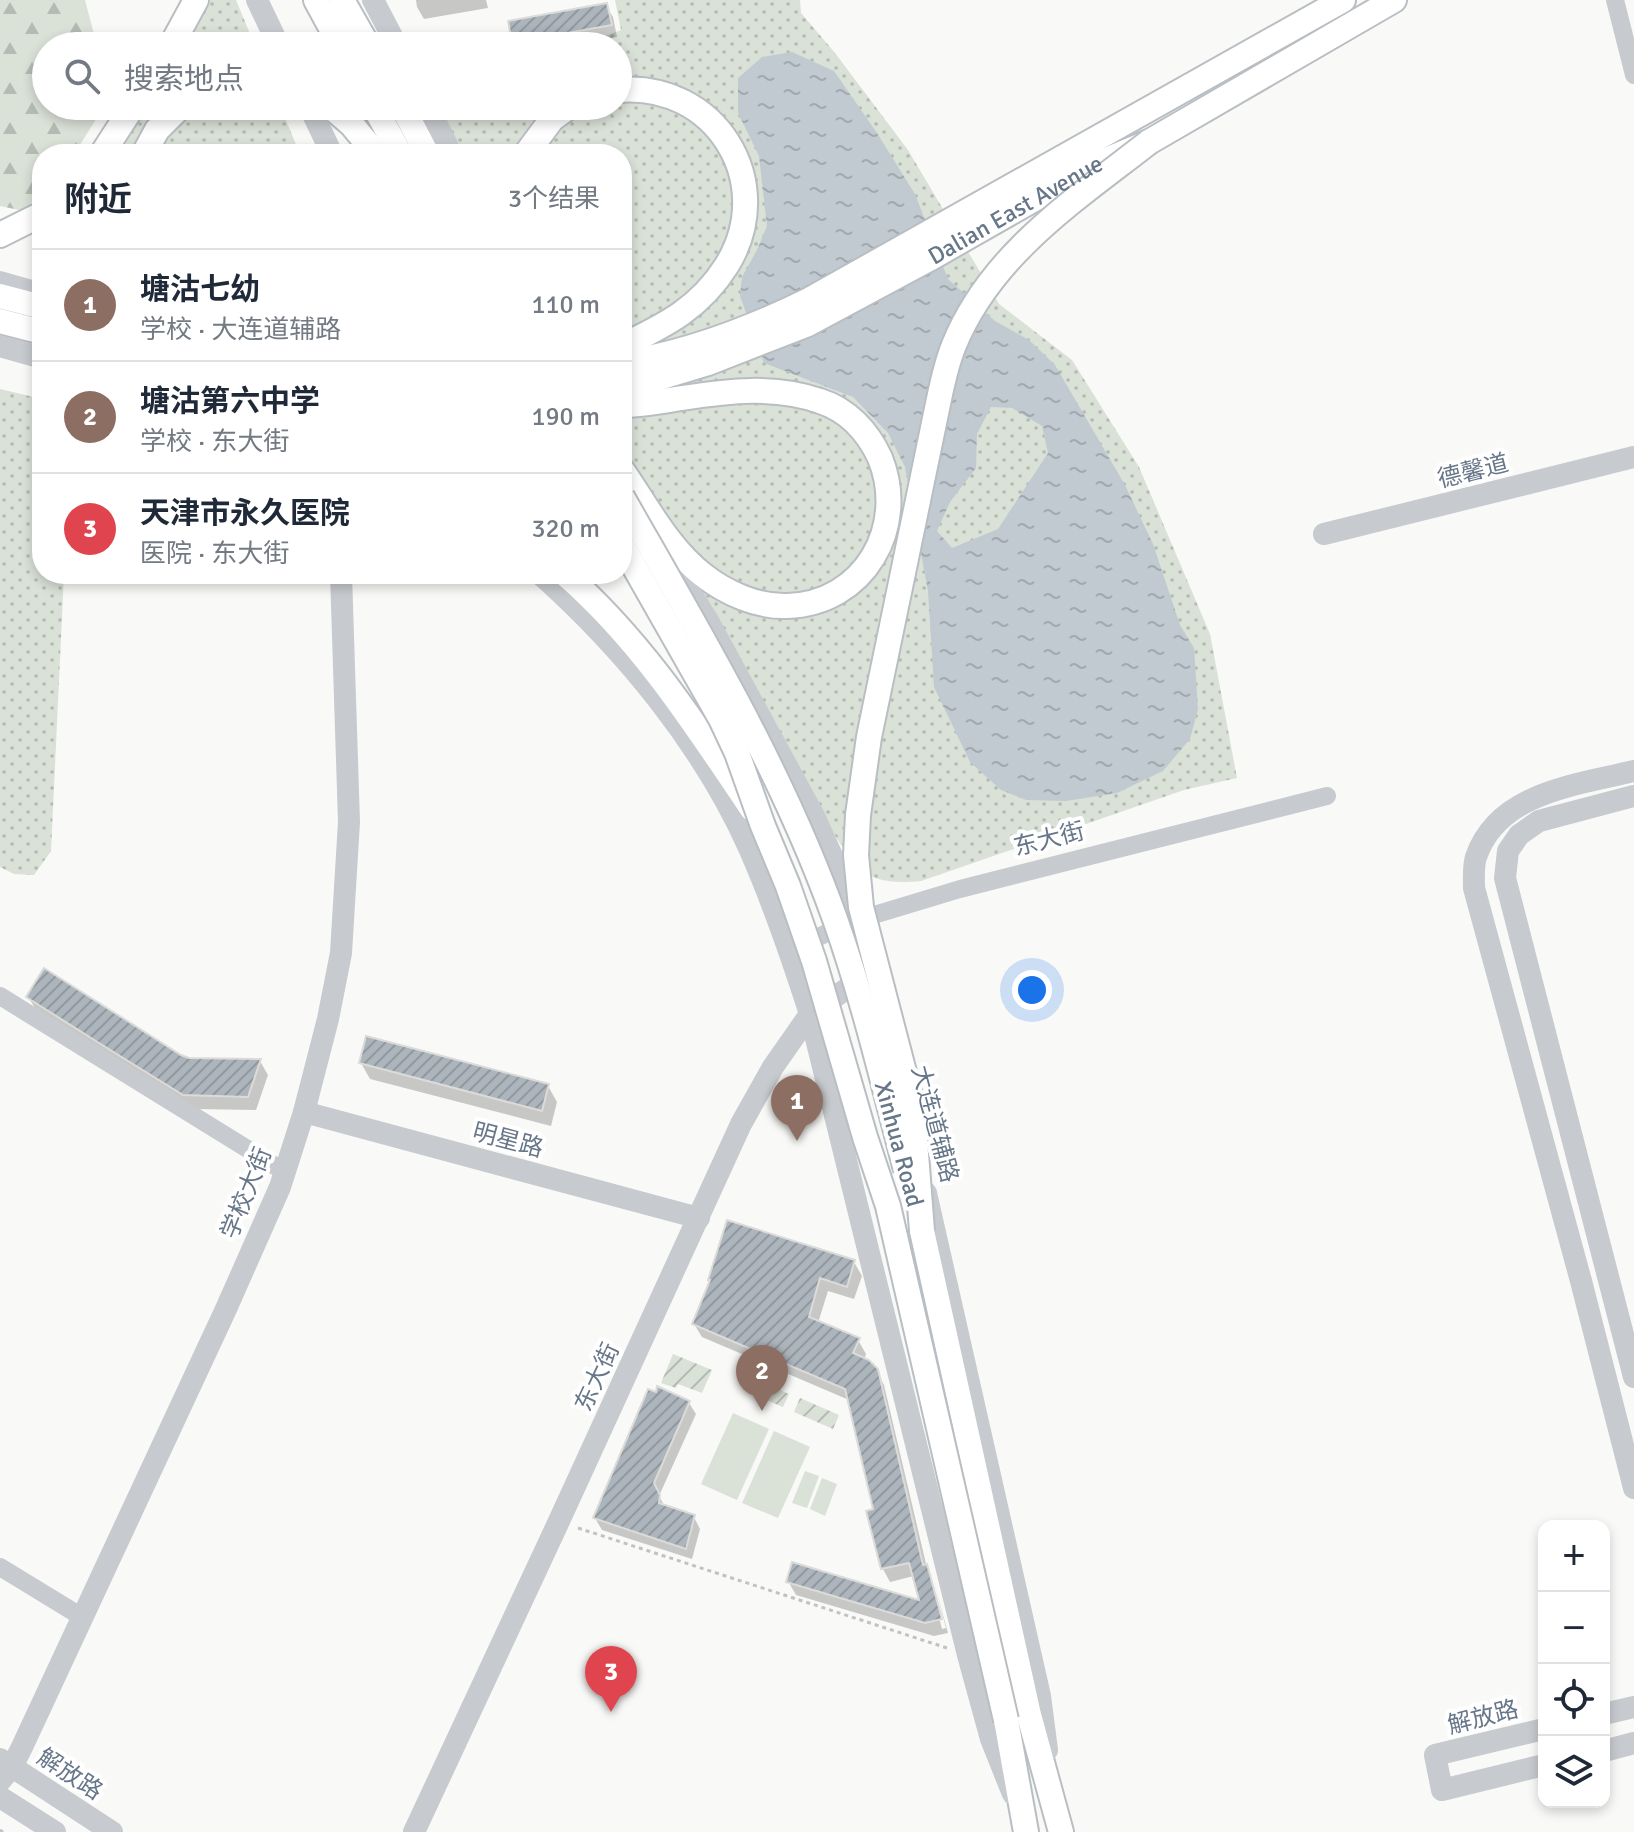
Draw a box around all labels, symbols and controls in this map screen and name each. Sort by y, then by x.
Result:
search box [32,32,632,120]
icon: search [60,54,104,98]
text: 搜索地点 [124,61,244,98]
street label: Dalian East Avenue [923,148,1107,271]
text: 附近 [64,179,132,221]
text: 3个结果 [508,183,600,215]
text: 塘沽七幼 [140,271,260,308]
text: 1 [83,289,97,321]
text: 110 m [531,289,600,321]
text: 学校 · 大连道辅路 [140,314,341,346]
text: 塘沽第六中学 [140,383,320,420]
text: 2 [83,401,97,433]
text: 190 m [531,401,600,433]
text: 学校 · 东大街 [140,426,289,458]
street label: 德馨道 [1434,448,1512,494]
text: 天津市永久医院 [140,495,350,532]
text: 3 [83,513,97,545]
text: 320 m [531,513,600,545]
text: 医院 · 东大街 [140,538,289,570]
street label: 东大街 [1010,816,1088,862]
your location [1012,970,1052,1010]
street label: 大连道辅路 [905,1062,965,1186]
pin: 1 [771,1075,823,1141]
street label: Xinhua Road [868,1078,930,1210]
street label: 明星路 [469,1116,547,1164]
street label: 学校大街 [214,1143,278,1243]
street label: 东大街 [568,1338,626,1416]
pin: 2 [736,1345,788,1411]
map controls [1538,1520,1610,1808]
button: + [1538,1520,1610,1592]
button: − [1538,1592,1610,1664]
pin: 3 [585,1646,637,1712]
button: locate [1538,1664,1610,1736]
street label: 解放路 [1444,1694,1522,1740]
button: layers [1538,1736,1610,1808]
street label: 解放路 [32,1742,108,1806]

